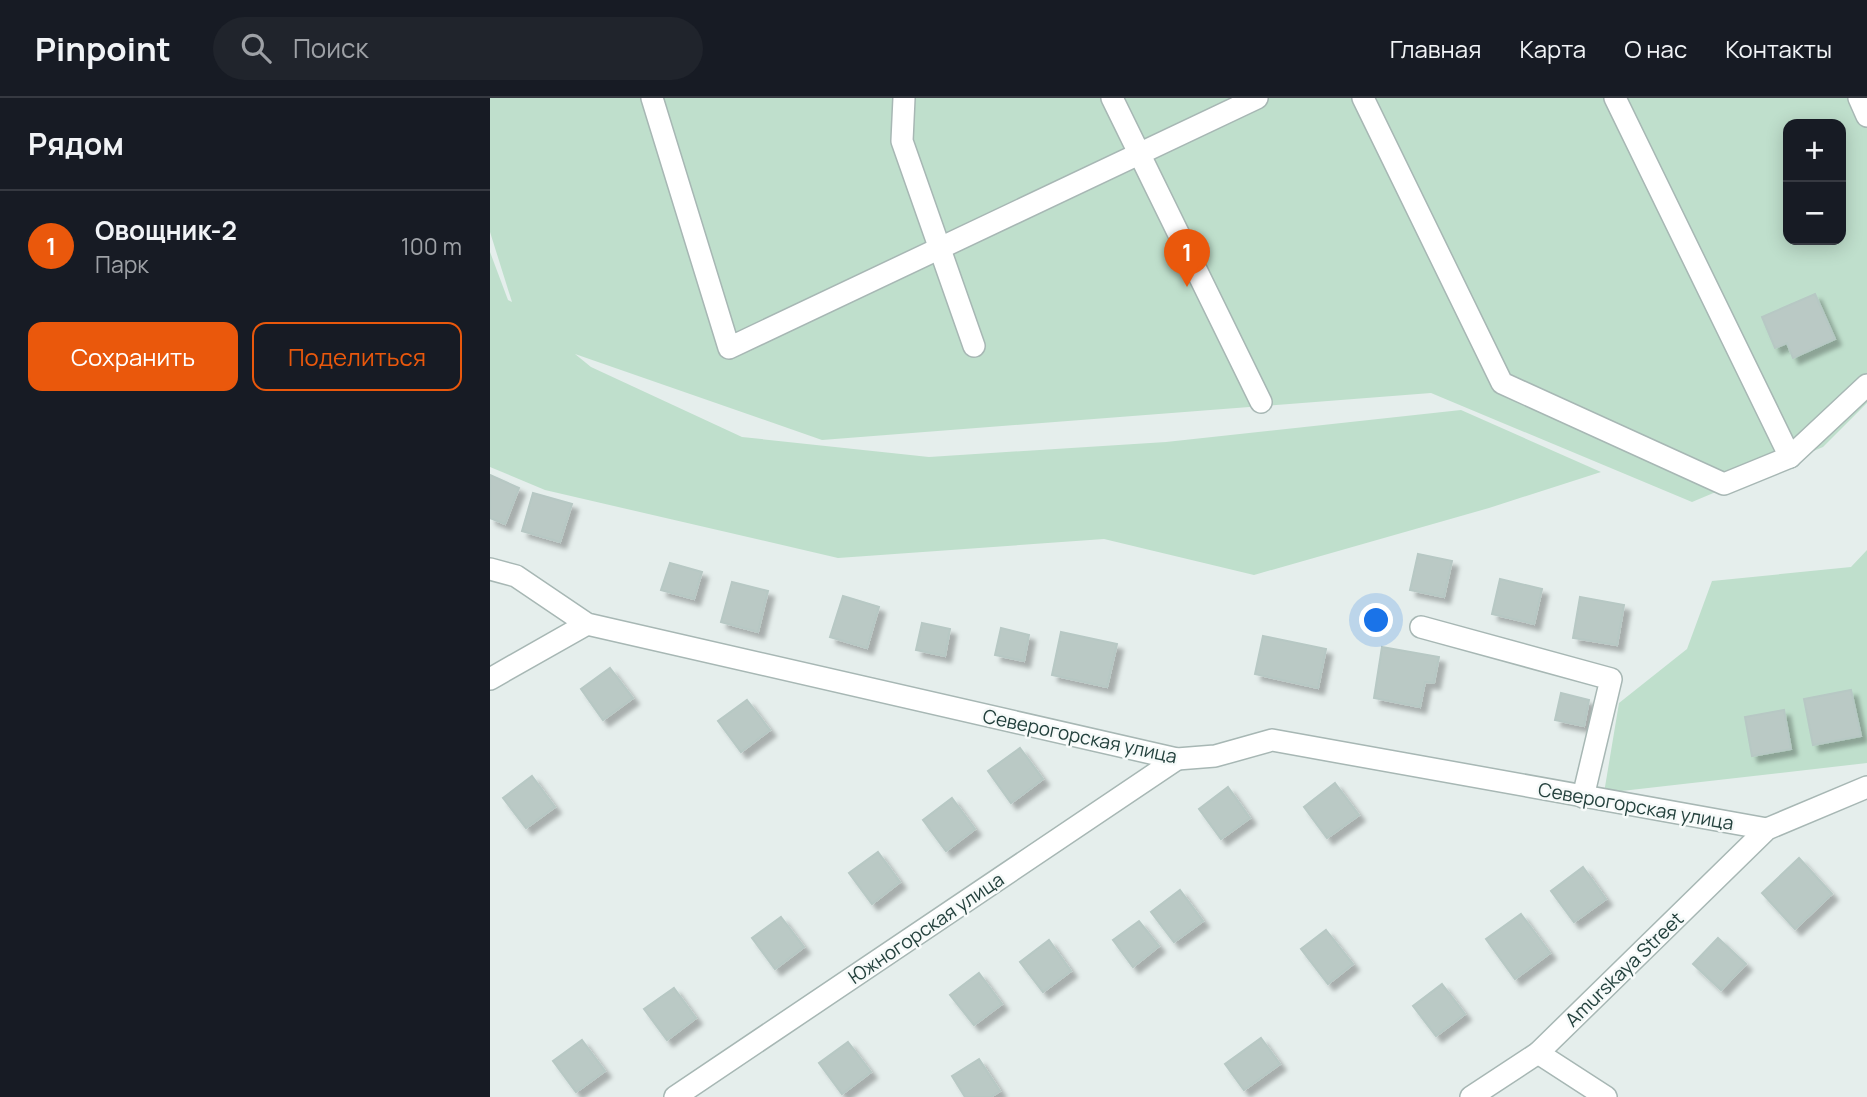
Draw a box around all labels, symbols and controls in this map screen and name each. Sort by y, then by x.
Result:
search box [213,17,703,80]
text: Pinpoint [35,26,171,71]
icon: search [237,29,275,67]
text: Поиск [293,30,368,66]
text: Главная [1390,32,1481,65]
text: Карта [1519,32,1586,65]
text: О нас [1624,32,1687,65]
text: Контакты [1725,32,1832,65]
map controls [1783,119,1846,245]
button: + [1783,119,1846,182]
text: Рядом [28,123,124,164]
button: − [1783,182,1846,245]
text: Овощник-2 [95,212,237,248]
pin: 1 [1164,229,1210,287]
text: 1 [46,230,56,262]
text: 100 m [401,230,462,262]
text: Парк [95,248,149,280]
button: Сохранить [28,322,238,391]
button: Поделиться [252,322,462,391]
your location [1359,603,1393,637]
street label: Северогорская улица [980,703,1180,769]
street label: Северогорская улица [1536,776,1736,836]
street label: Южногорская улица [843,866,1009,990]
street label: Amurskaya Street [1559,906,1689,1032]

